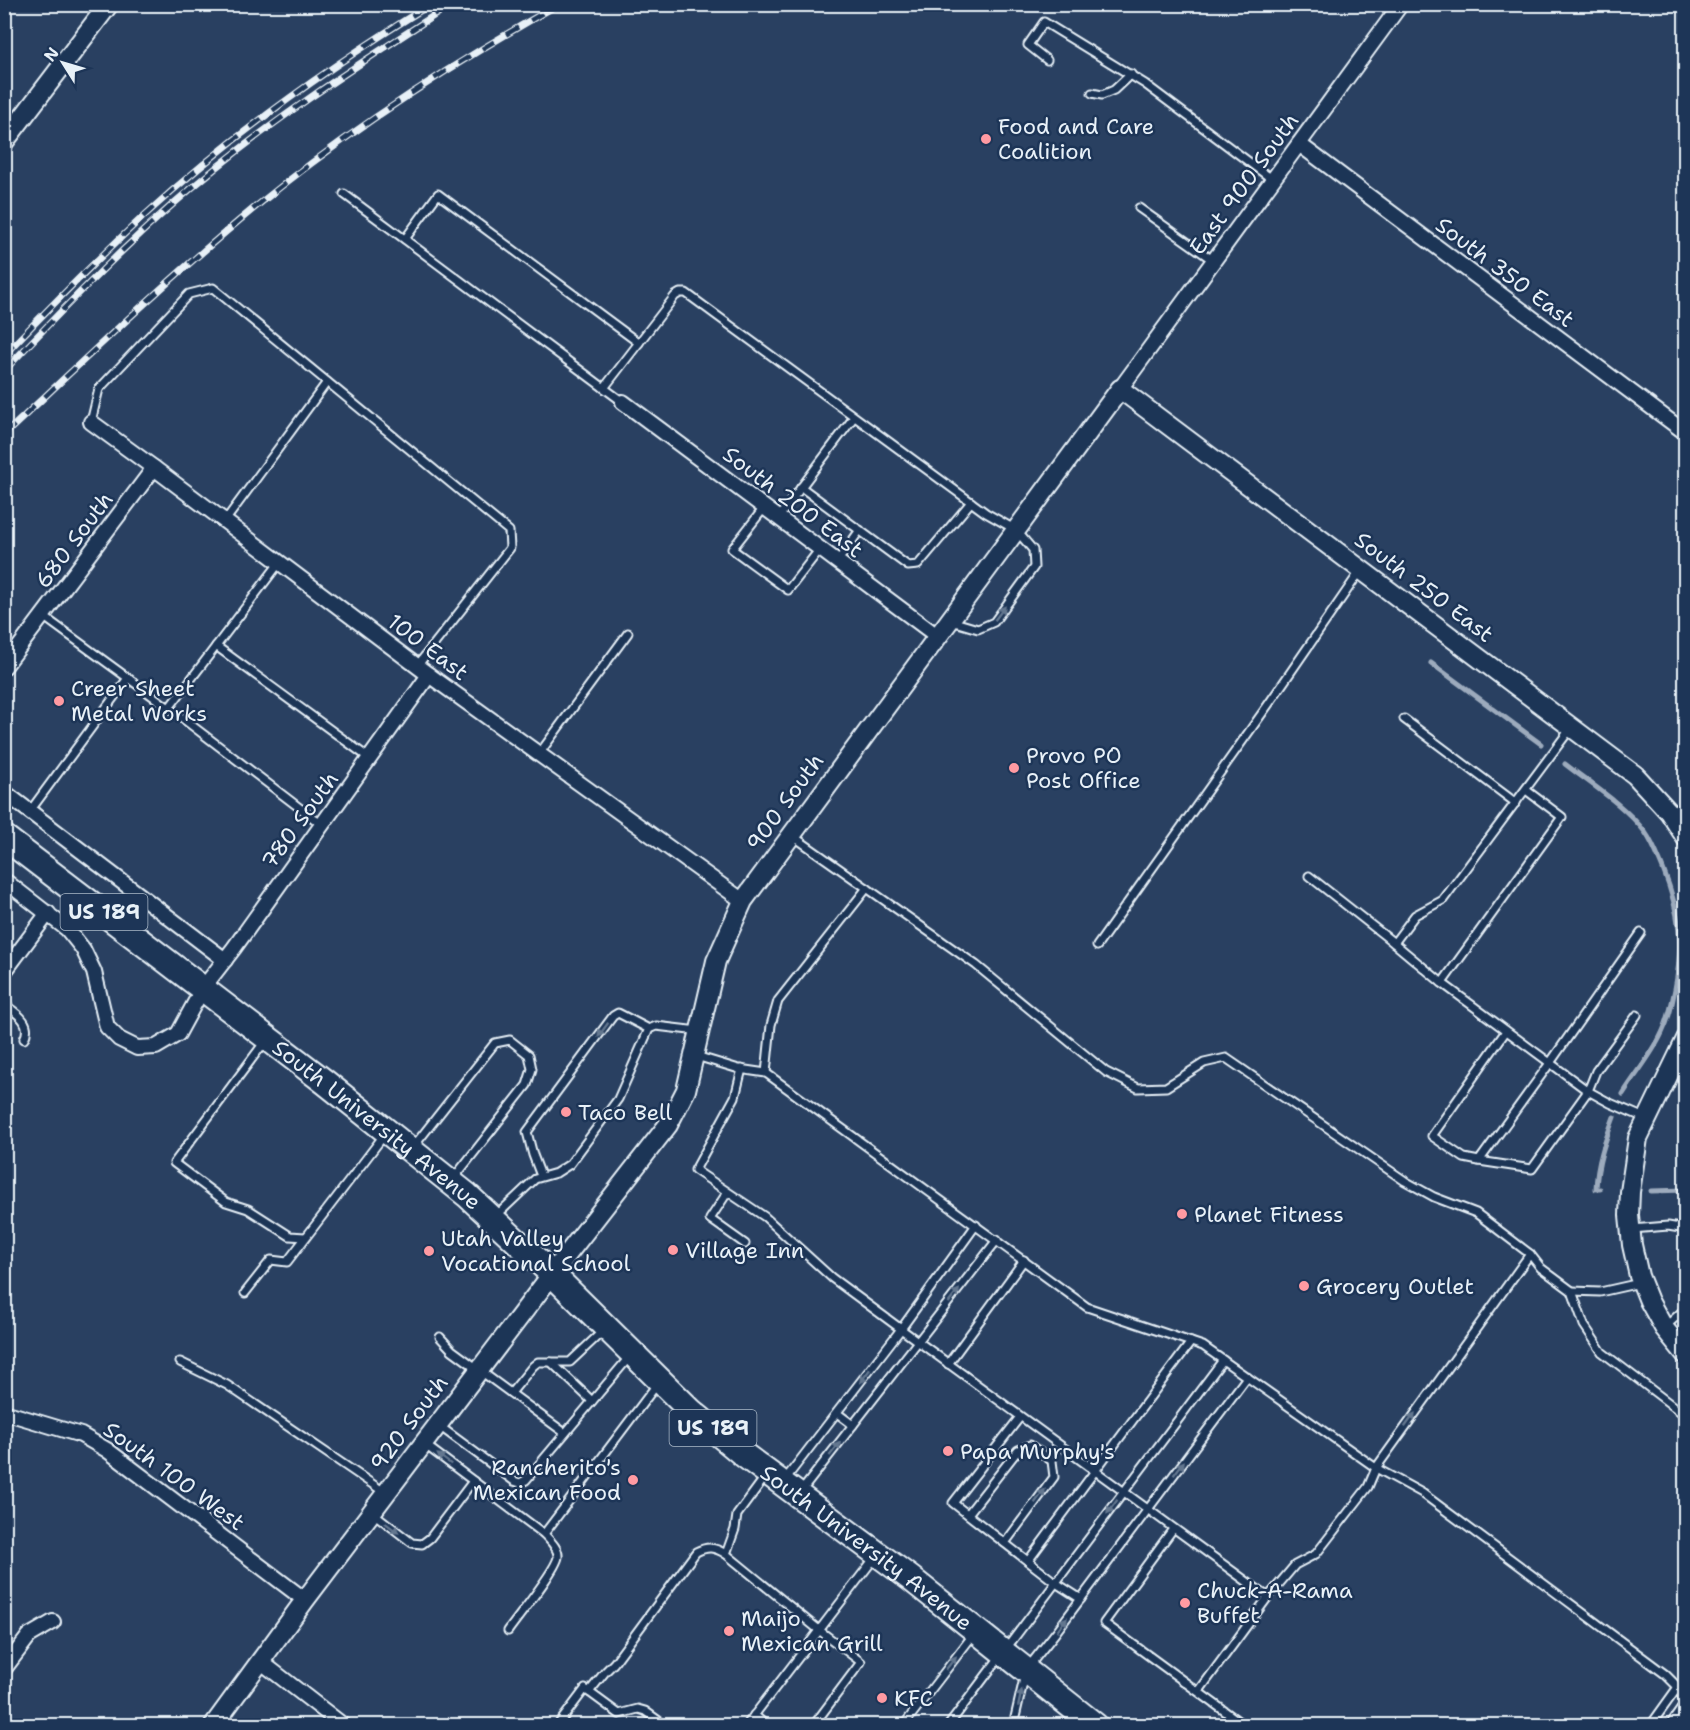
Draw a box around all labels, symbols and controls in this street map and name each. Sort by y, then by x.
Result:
north arrow [33,33,93,93]
text: N [39,43,64,66]
street label: East 900 South [1183,107,1305,261]
place label: Food and Care Coalition [998,112,1154,166]
marker: Food and Care Coalition [979,132,993,146]
street label: South 350 East [1430,210,1580,334]
street label: South 200 East [717,440,869,564]
street label: 680 South [28,486,120,594]
street label: South 250 East [1349,525,1499,649]
one-way arrow [994,606,1006,622]
street label: 100 East [382,607,474,687]
place label: Creer Sheet Metal Works [71,674,207,728]
marker: Creer Sheet Metal Works [52,694,66,708]
place label: Provo PO Post Office [1026,741,1141,795]
street label: 900 South [740,747,830,857]
marker: Provo PO Post Office [1007,761,1021,775]
street label: 780 South [255,766,345,874]
road number: US 189 [60,894,148,930]
one-way arrow [597,1022,609,1037]
street label: South University Avenue [267,1033,488,1216]
place label: Taco Bell [578,1098,673,1127]
marker: Taco Bell [559,1105,573,1119]
place label: Planet Fitness [1194,1200,1344,1229]
marker: Planet Fitness [1175,1207,1189,1221]
place label: Utah Valley Vocational School [441,1224,631,1278]
place label: Village Inn [685,1236,804,1265]
marker: Village Inn [666,1243,680,1257]
marker: Utah Valley Vocational School [422,1244,436,1258]
place label: Grocery Outlet [1316,1272,1474,1301]
marker: Grocery Outlet [1297,1279,1311,1293]
one-way arrow [947,1288,959,1303]
one-way arrow [859,1368,872,1384]
street label: 920 South [363,1369,455,1477]
road number: US 189 [670,1410,756,1446]
one-way arrow [1404,1413,1416,1428]
street label: South 100 West [98,1415,250,1537]
place label: Papa Murphy's [960,1437,1115,1466]
one-way arrow [828,1442,840,1457]
marker: Papa Murphy's [941,1444,955,1458]
one-way arrow [436,1453,451,1465]
place label: Rancherito's Mexican Food [473,1453,621,1507]
street label: South University Avenue [755,1458,979,1637]
one-way arrow [1172,1460,1184,1475]
marker: Rancherito's Mexican Food [626,1473,640,1487]
one-way arrow [1034,1488,1046,1504]
one-way arrow [1106,1499,1118,1515]
one-way arrow [384,1521,399,1533]
place label: Chuck-A-Rama Buffet [1197,1576,1353,1630]
marker: Chuck-A-Rama Buffet [1178,1596,1192,1610]
place label: Maijo Mexican Grill [741,1604,883,1658]
one-way arrow [1056,1616,1068,1632]
marker: Maijo Mexican Grill [722,1624,736,1638]
one-way arrow [945,1655,957,1670]
place label: KFC [894,1684,933,1713]
one-way arrow [1015,1689,1025,1707]
marker: KFC [875,1691,889,1705]

